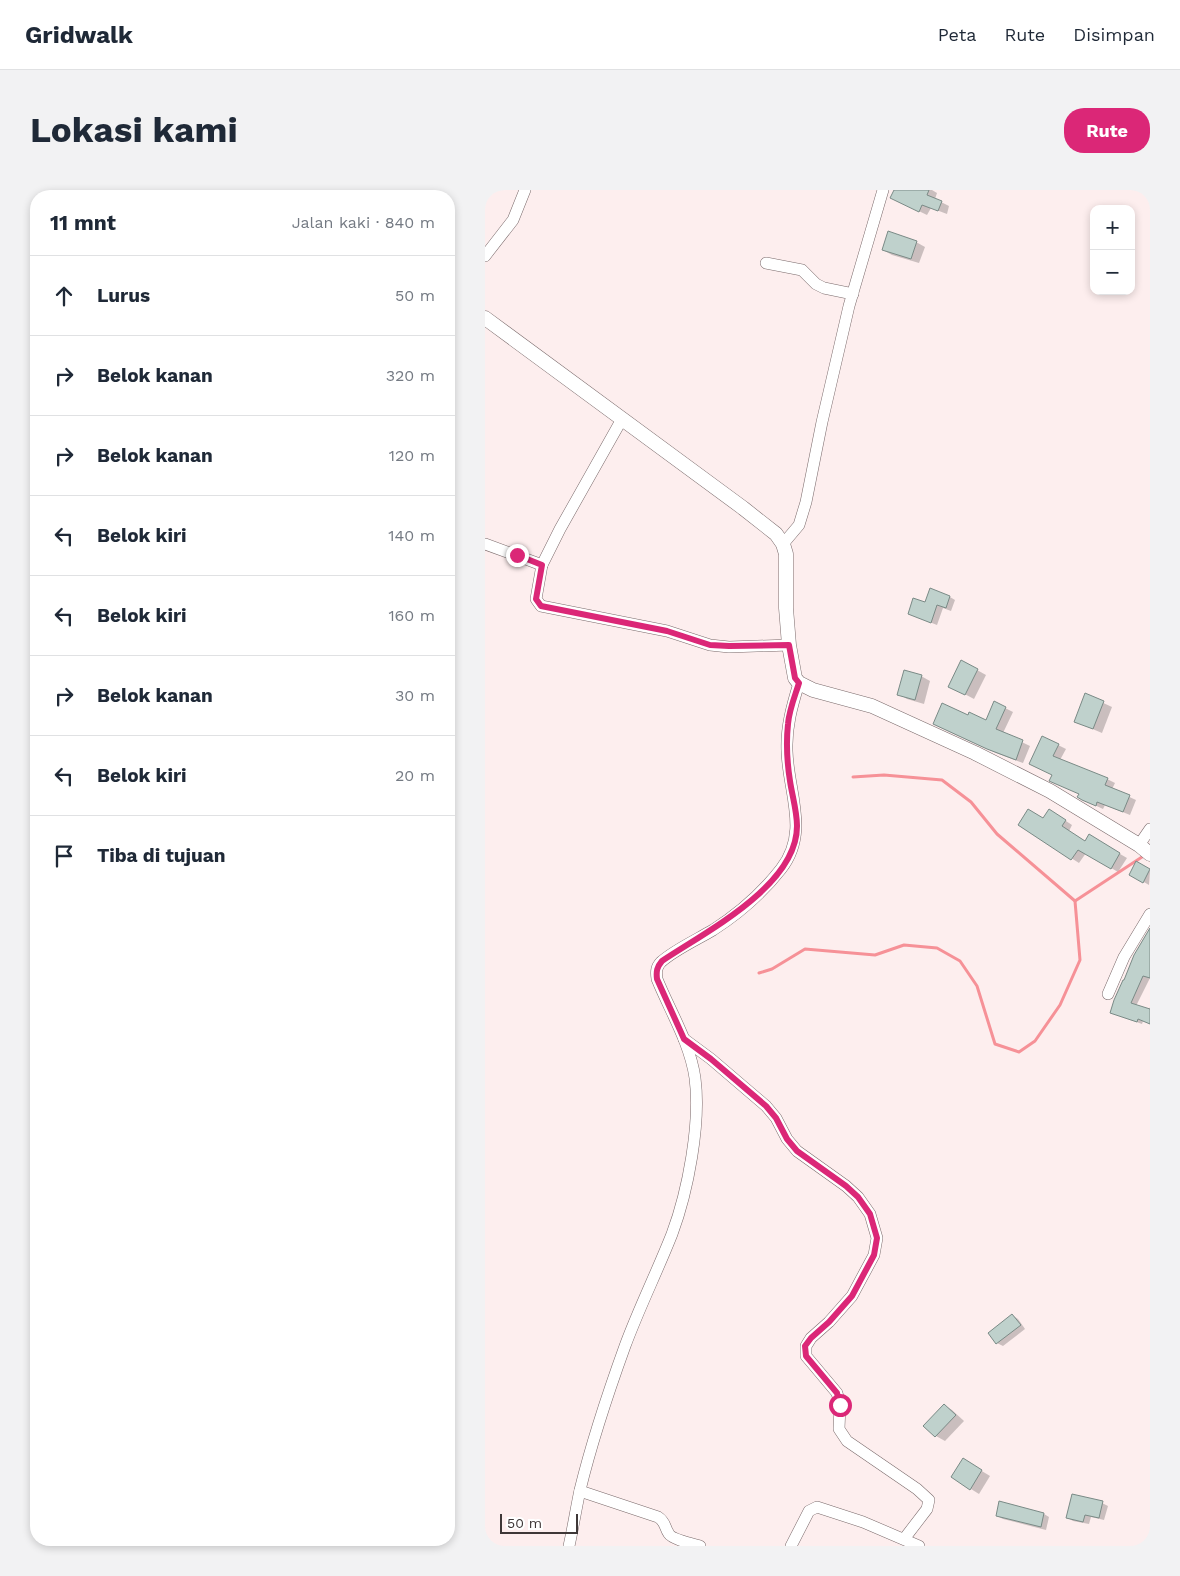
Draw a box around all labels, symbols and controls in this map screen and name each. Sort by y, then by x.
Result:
text: Gridwalk [25,21,133,49]
text: Peta [938,24,976,45]
text: Rute [1004,24,1045,45]
text: Disimpan [1073,24,1155,45]
button: Rute [1064,108,1150,153]
text: Lokasi kami [30,109,238,151]
map controls [1090,205,1135,295]
button: + [1090,205,1135,250]
text: 11 mnt [50,210,116,235]
text: Jalan kaki · 840 m [292,213,435,232]
button: − [1090,250,1135,295]
icon: ahead [50,282,78,310]
text: Lurus [97,284,150,307]
text: 50 m [395,286,435,305]
icon: right [50,362,78,390]
text: Belok kanan [97,364,213,387]
text: 320 m [386,366,435,385]
icon: right [50,442,78,470]
text: Belok kanan [97,444,213,467]
text: 120 m [389,446,435,465]
icon: left [50,522,78,550]
text: Belok kiri [97,524,187,547]
text: 140 m [388,526,435,545]
route end [506,544,529,567]
icon: left [50,602,78,630]
text: Belok kiri [97,604,187,627]
text: 160 m [388,606,435,625]
icon: right [50,682,78,710]
text: Belok kanan [97,684,213,707]
text: 30 m [395,686,435,705]
icon: left [50,762,78,790]
text: Belok kiri [97,764,187,787]
text: 20 m [395,766,435,785]
icon: arrive [50,842,78,870]
text: Tiba di tujuan [97,844,226,867]
route start [829,1394,852,1417]
scale bar [500,1511,577,1534]
text: 50 m [507,1515,542,1531]

